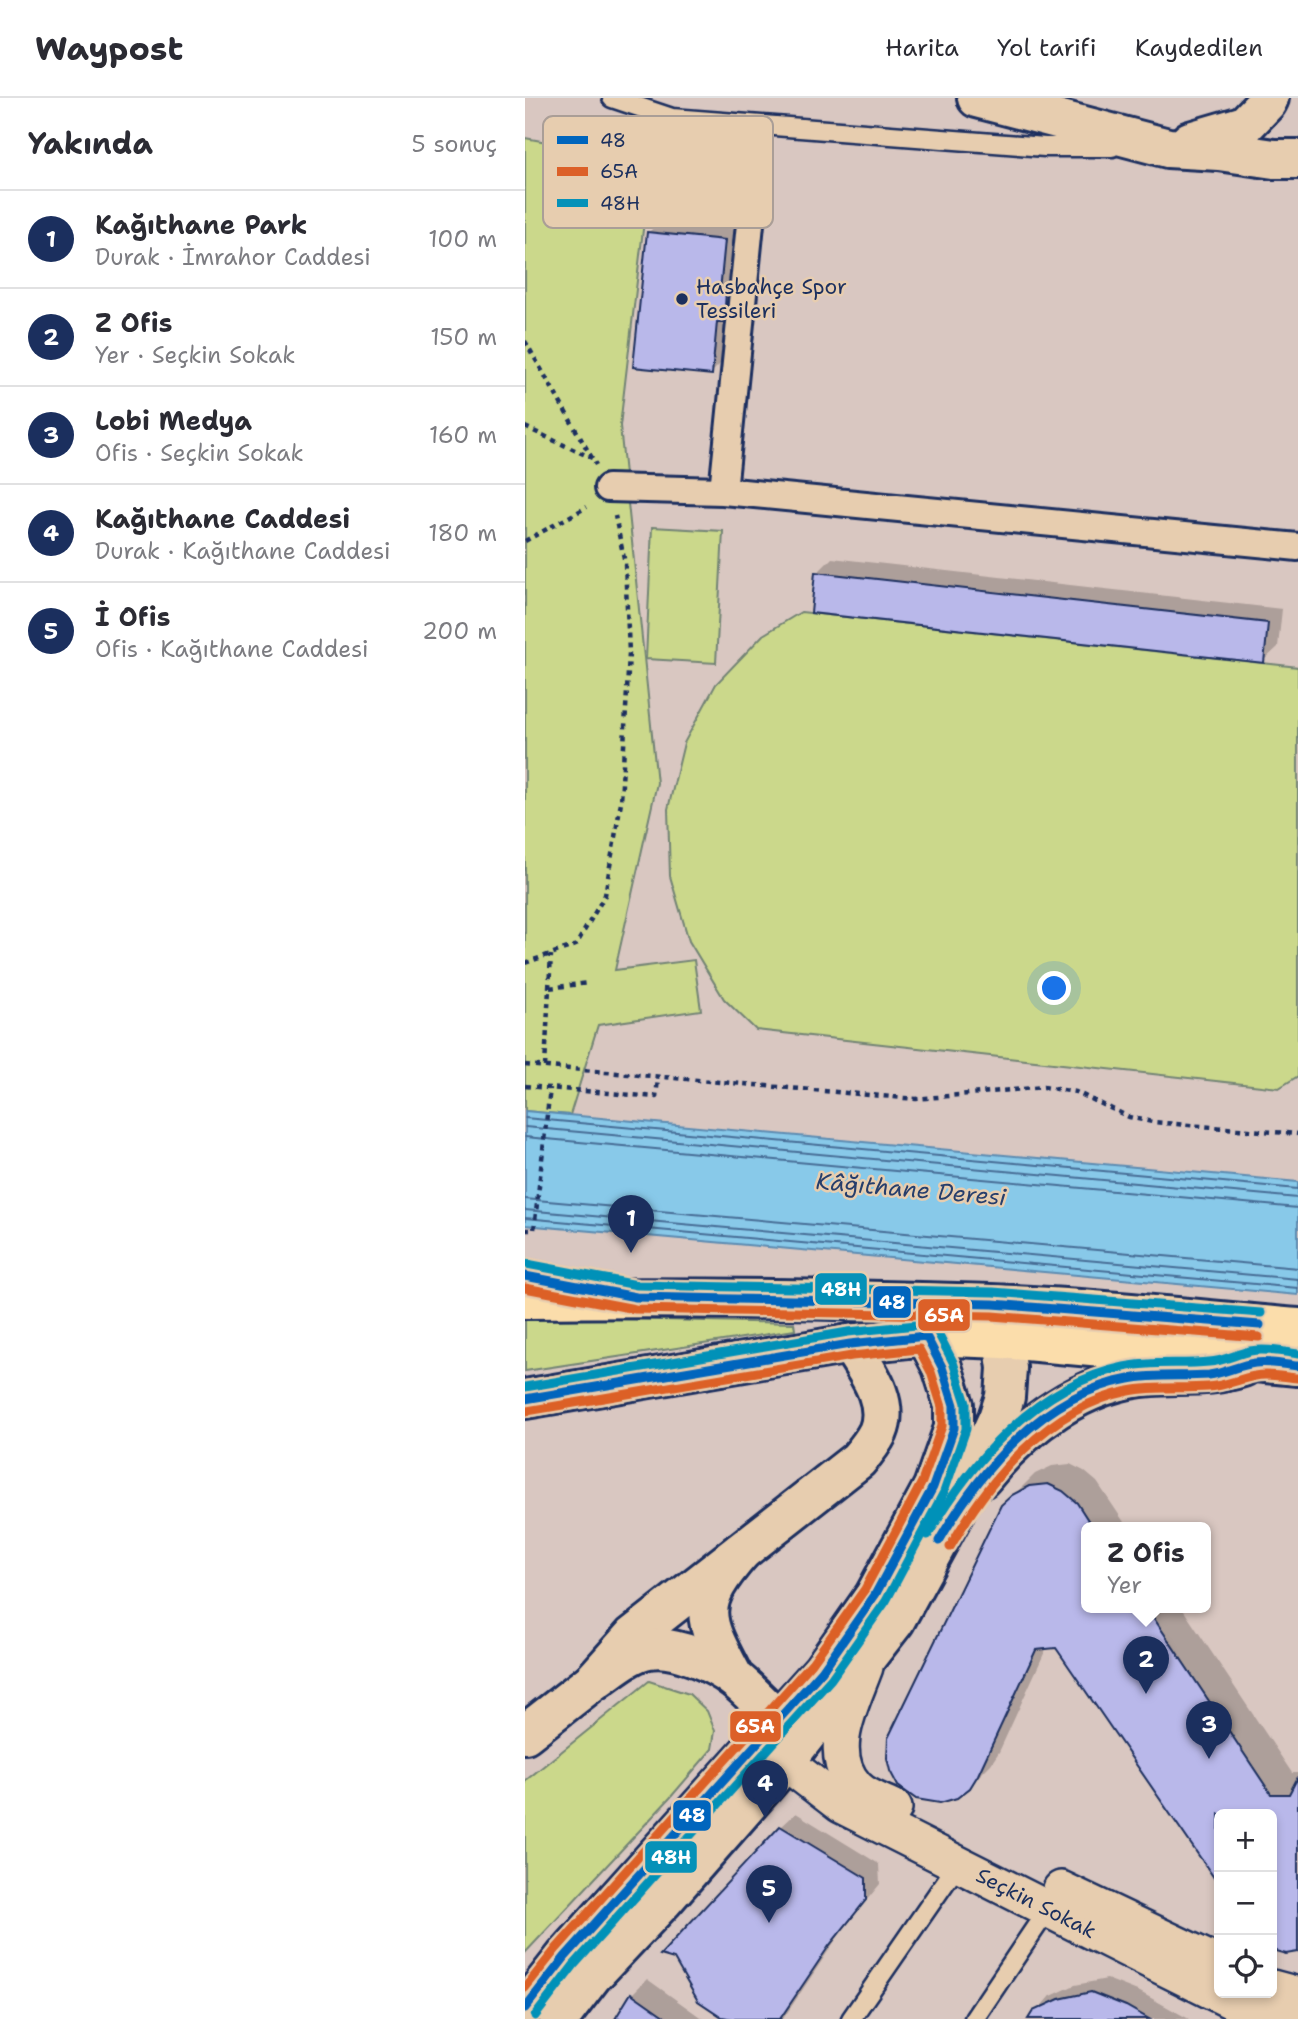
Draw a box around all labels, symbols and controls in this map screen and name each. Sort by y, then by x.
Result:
text: Waypost [35,26,183,71]
text: Harita [885,32,959,64]
text: Yol tarifi [997,32,1097,64]
text: Kaydedilen [1135,32,1263,64]
legend [543,116,773,228]
text: Yakında [28,123,153,164]
text: 48 [600,128,626,153]
text: 5 sonuç [412,129,497,159]
text: 65A [600,159,638,184]
text: 48H [600,191,640,216]
text: Kağıthane Park [95,207,307,242]
text: 1 [46,224,56,254]
text: 100 m [428,224,497,254]
text: Durak · İmrahor Caddesi [95,242,371,272]
place label: Hasbahçe Spor Tessileri [696,273,847,325]
marker: Hasbahçe Spor Tessileri [674,291,690,307]
text: Z Ofis [95,305,172,340]
text: 2 [43,322,59,352]
text: 150 m [430,322,497,352]
text: Yer · Seçkin Sokak [95,340,296,370]
text: Lobi Medya [95,403,252,438]
text: 3 [43,420,59,450]
text: 160 m [429,420,497,450]
text: Ofis · Seçkin Sokak [95,438,304,468]
text: Kağıthane Caddesi [95,501,350,536]
text: 4 [43,518,59,548]
text: 180 m [428,518,497,548]
text: Durak · Kağıthane Caddesi [95,536,391,566]
text: İ Ofis [95,599,170,634]
text: 5 [44,616,58,646]
text: 200 m [422,616,497,646]
text: Ofis · Kağıthane Caddesi [95,634,368,664]
your location [1037,971,1071,1005]
water label: Kâğıthane Deresi [815,1166,1008,1212]
pin: 1 [608,1195,654,1253]
line badge: 48H [814,1272,868,1306]
text: 48H [821,1277,861,1302]
line badge: 48 [872,1285,912,1319]
text: 48 [879,1290,905,1315]
line badge: 65A [917,1298,971,1332]
text: 65A [924,1303,964,1328]
popup [1081,1522,1211,1613]
text: Z Ofis [1107,1535,1185,1570]
text: Yer [1107,1570,1142,1600]
pin: 2 [1123,1636,1169,1694]
pin: 3 [1186,1701,1232,1759]
line badge: 65A [729,1710,782,1743]
text: 65A [735,1714,775,1739]
pin: 4 [742,1760,788,1818]
line badge: 48 [672,1799,712,1832]
text: 48 [679,1803,705,1828]
map controls [1214,1809,1277,1998]
button: + [1214,1809,1277,1872]
line badge: 48H [644,1840,698,1874]
text: 48H [651,1845,691,1870]
street label: Seçkin Sokak [971,1861,1101,1945]
pin: 5 [746,1865,792,1923]
button: − [1214,1872,1277,1935]
button: locate [1214,1935,1277,1998]

